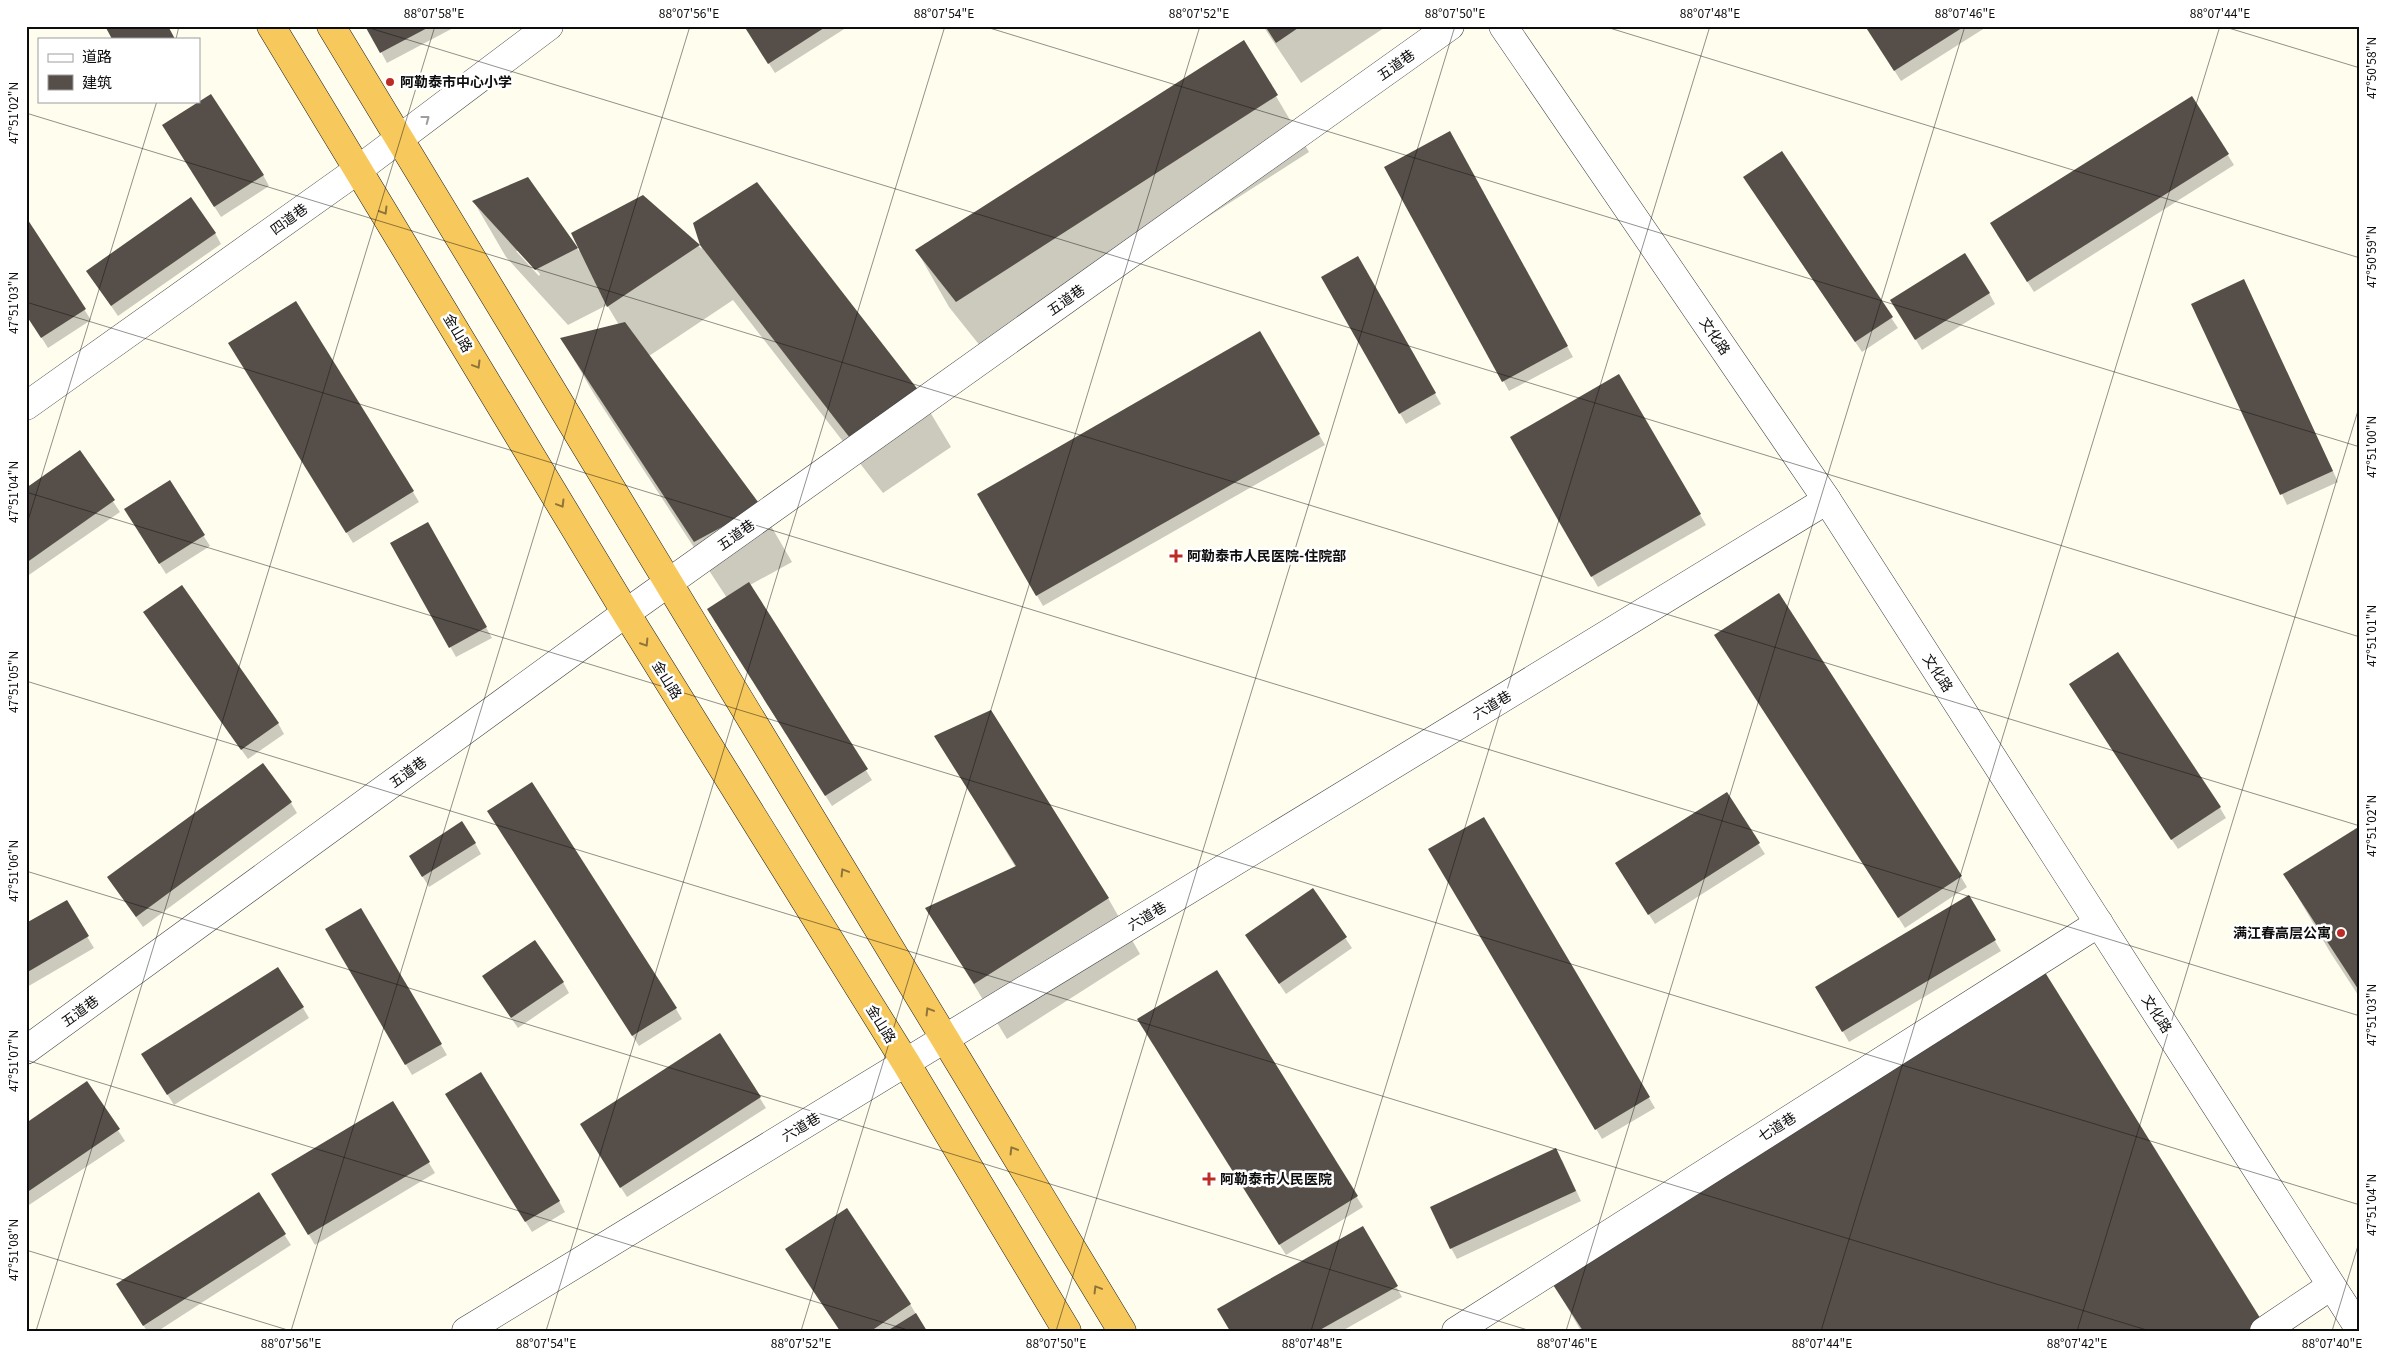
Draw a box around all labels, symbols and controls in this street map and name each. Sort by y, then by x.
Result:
text: 88°07'58"E [404,4,464,21]
text: 88°07'56"E [659,4,719,21]
text: 88°07'54"E [914,4,974,21]
text: 88°07'52"E [1169,4,1229,21]
text: 88°07'50"E [1425,4,1485,21]
text: 88°07'48"E [1680,4,1740,21]
text: 88°07'46"E [1935,4,1995,21]
text: 88°07'44"E [2190,4,2250,21]
text: 47°50'58"N [2362,37,2379,99]
legend [38,38,200,102]
street label: 五道巷 [1372,44,1418,84]
text: 道路 [82,45,112,66]
text: 建筑 [82,71,112,92]
place label: 阿勒泰市中心小学 [400,71,512,91]
marker: 阿勒泰市中心小学 [384,76,396,88]
text: 47°51'02"N [4,82,21,144]
one-way arrow [420,116,429,124]
street label: 四道巷 [266,198,311,239]
one-way arrow [377,205,387,214]
text: 47°50'59"N [2362,226,2379,288]
text: 47°51'03"N [4,272,21,334]
street label: 五道巷 [1042,279,1088,319]
street label: 金山路 [439,309,478,356]
street label: 文化路 [1696,312,1736,358]
one-way arrow [470,359,480,368]
text: 47°51'00"N [2362,416,2379,478]
text: 47°51'04"N [4,461,21,523]
one-way arrow [554,499,564,508]
street label: 五道巷 [712,514,758,554]
place label: 阿勒泰市人民医院-住院部 [1187,545,1346,565]
marker: 阿勒泰市人民医院-住院部 [1169,549,1183,563]
text: 47°51'01"N [2362,605,2379,667]
one-way arrow [638,638,648,647]
street label: 文化路 [1919,649,1959,696]
text: 47°51'05"N [4,651,21,713]
street label: 金山路 [648,656,687,703]
street label: 六道巷 [1468,685,1515,724]
street label: 五道巷 [385,751,430,792]
text: 47°51'02"N [2362,795,2379,857]
text: 47°51'06"N [4,840,21,902]
one-way arrow [841,869,851,878]
street label: 六道巷 [1123,896,1170,935]
place label: 满江春高层公寓 [2233,922,2331,942]
marker: 满江春高层公寓 [2335,927,2347,939]
text: 47°51'03"N [2362,984,2379,1046]
street label: 五道巷 [57,990,102,1031]
street label: 文化路 [2138,990,2178,1037]
street label: 金山路 [862,1000,901,1047]
one-way arrow [925,1008,935,1017]
text: 47°51'07"N [4,1030,21,1092]
street label: 六道巷 [777,1107,824,1146]
street label: 七道巷 [1753,1107,1800,1146]
one-way arrow [1009,1147,1019,1156]
place label: 阿勒泰市人民医院 [1220,1168,1332,1188]
marker: 阿勒泰市人民医院 [1202,1172,1216,1186]
text: 47°51'04"N [2362,1174,2379,1236]
text: 47°51'08"N [4,1219,21,1281]
one-way arrow [1094,1286,1103,1295]
text: 88°07'56"E [261,1334,321,1351]
text: 88°07'54"E [516,1334,576,1351]
text: 88°07'52"E [771,1334,831,1351]
text: 88°07'50"E [1026,1334,1086,1351]
text: 88°07'48"E [1282,1334,1342,1351]
text: 88°07'46"E [1537,1334,1597,1351]
text: 88°07'44"E [1792,1334,1852,1351]
text: 88°07'42"E [2047,1334,2107,1351]
text: 88°07'40"E [2302,1334,2362,1351]

